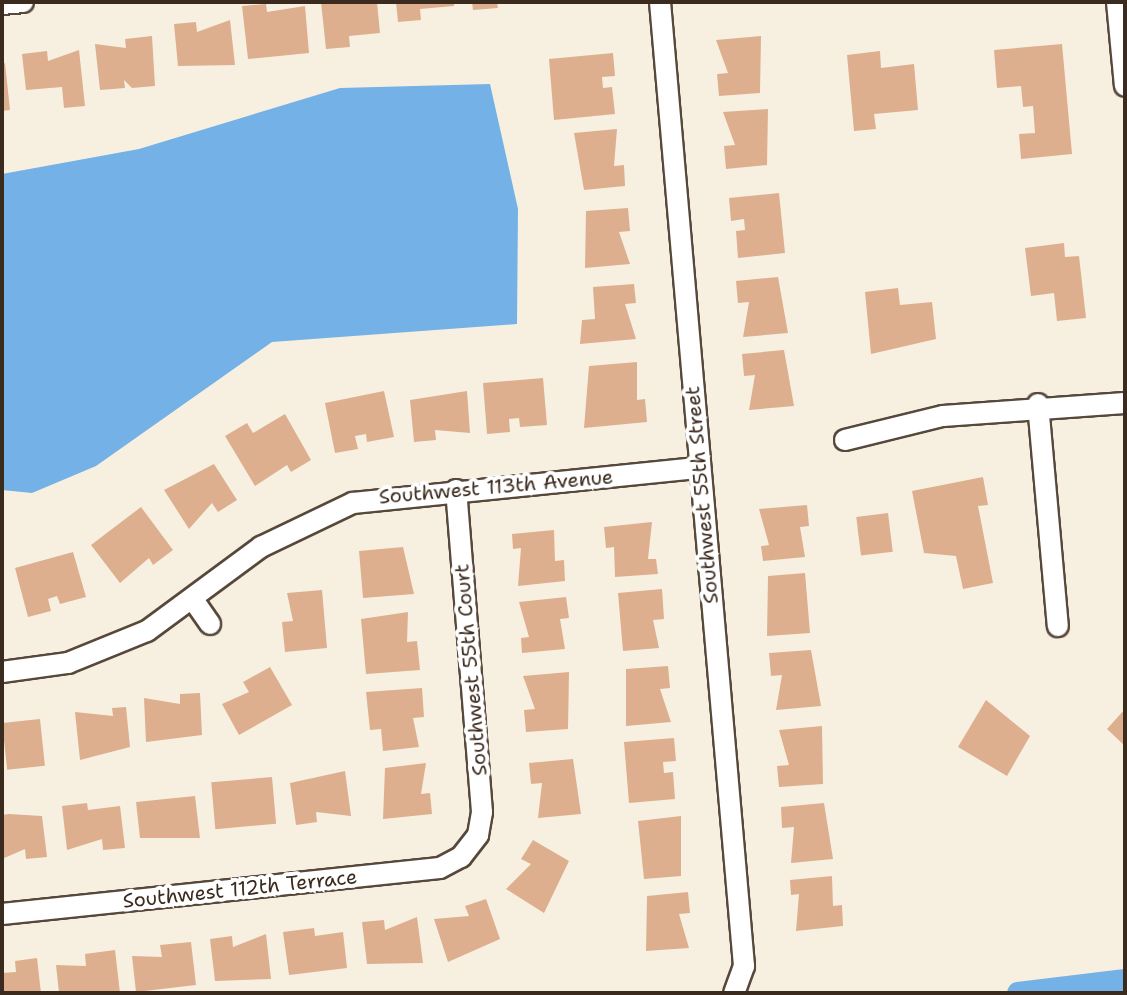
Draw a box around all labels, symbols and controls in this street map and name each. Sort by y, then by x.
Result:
street label: Southwest 55th Street [681,385,723,605]
street label: Southwest 113th Avenue [378,465,614,509]
street label: Southwest 55th Court [450,563,492,777]
street label: Southwest 112th Terrace [122,865,358,913]

